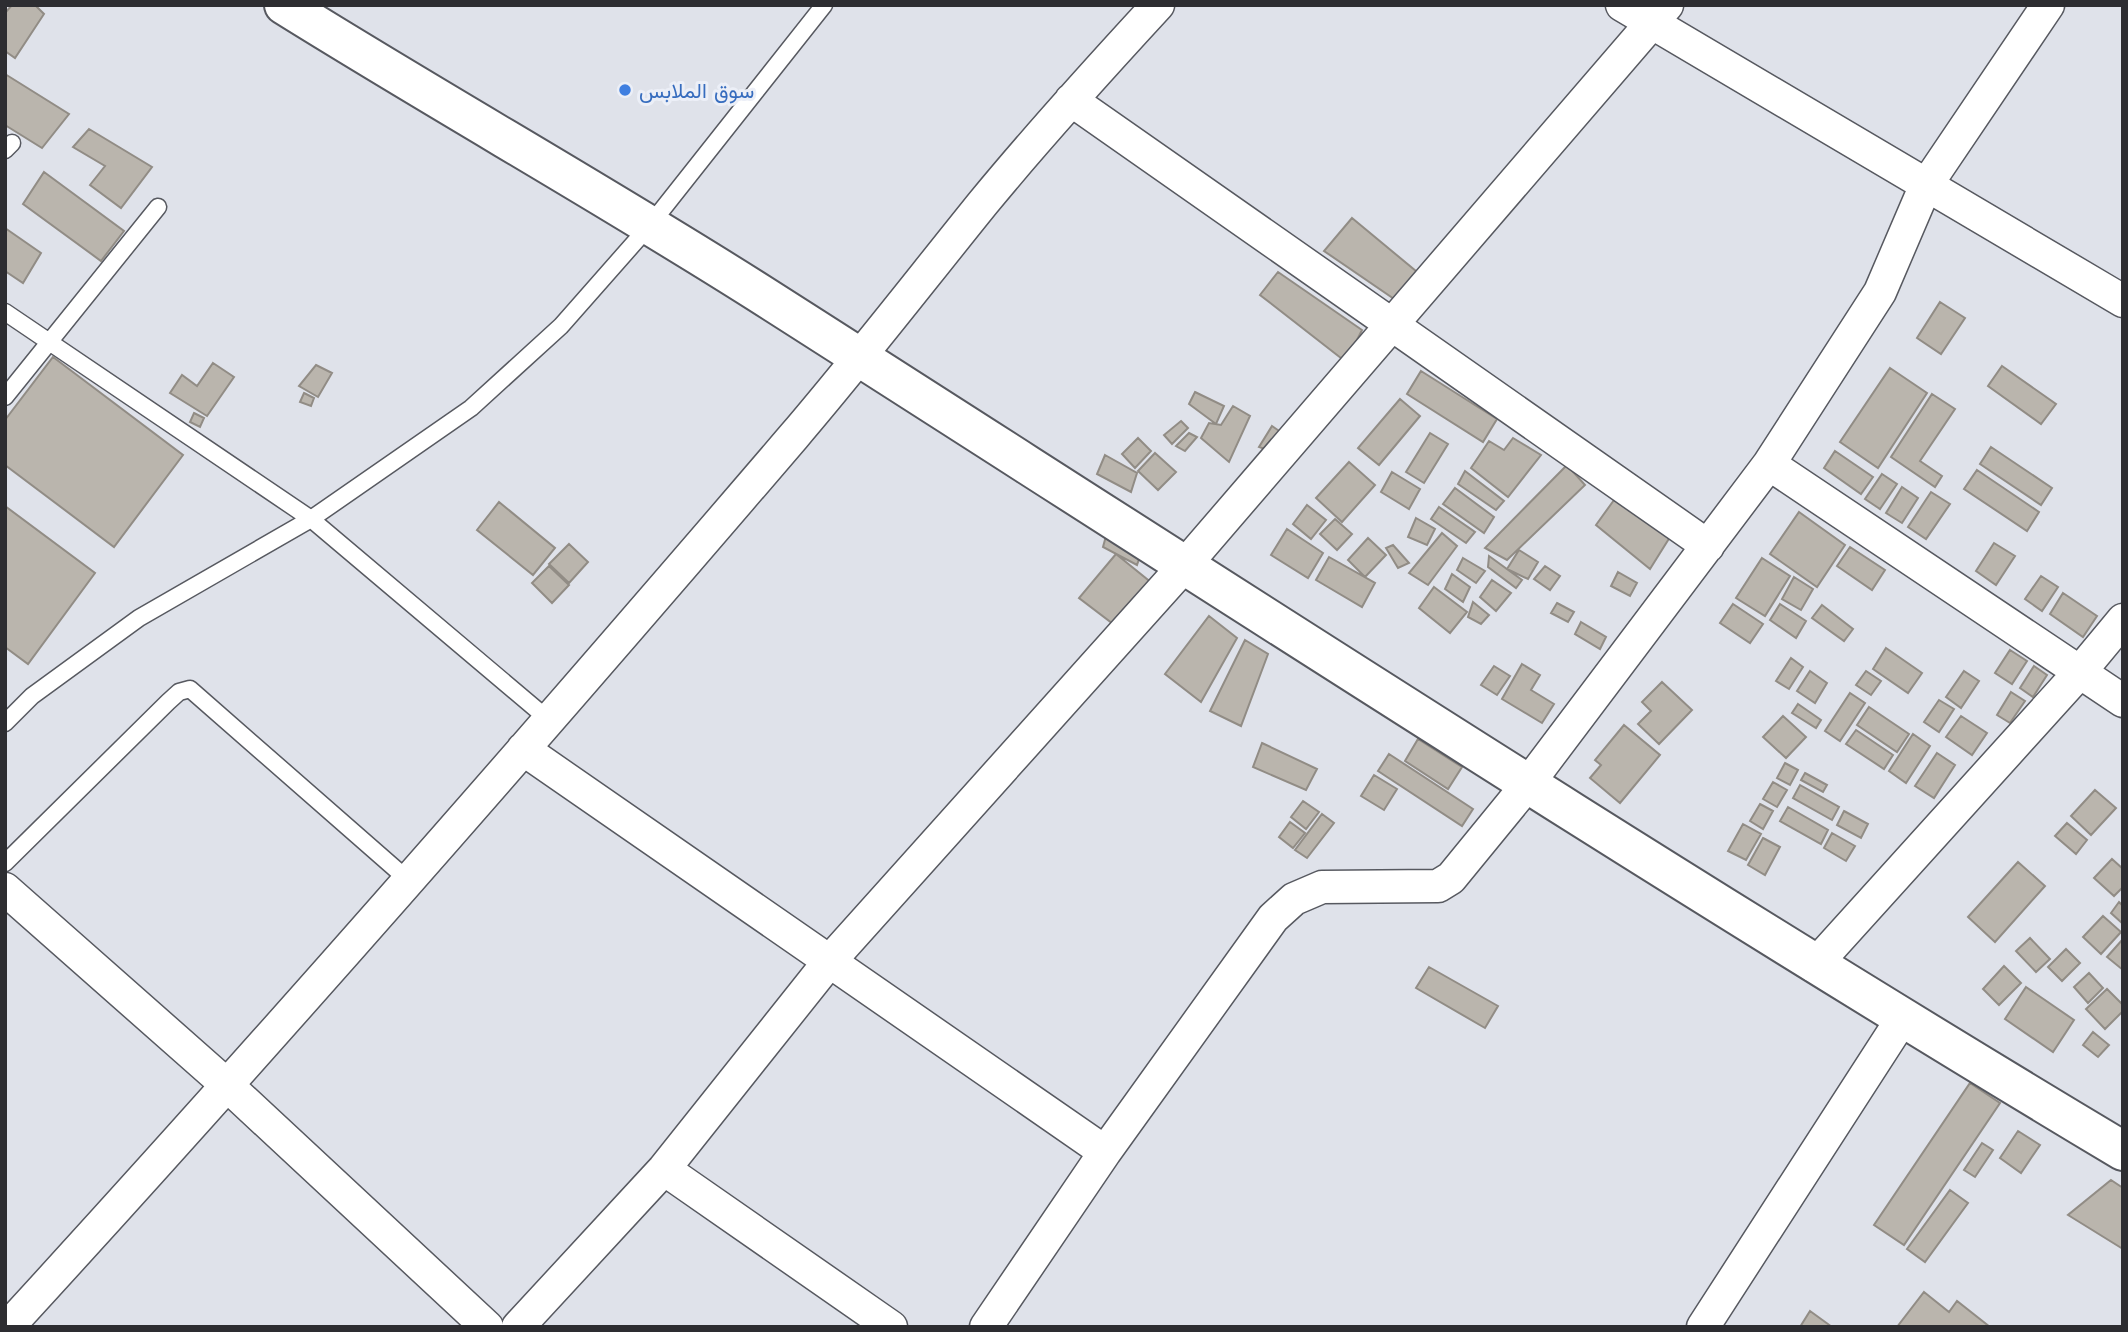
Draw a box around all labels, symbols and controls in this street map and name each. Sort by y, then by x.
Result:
place label: سوق الملابس [639,78,754,104]
marker: سوق الملابس [617,82,633,98]

